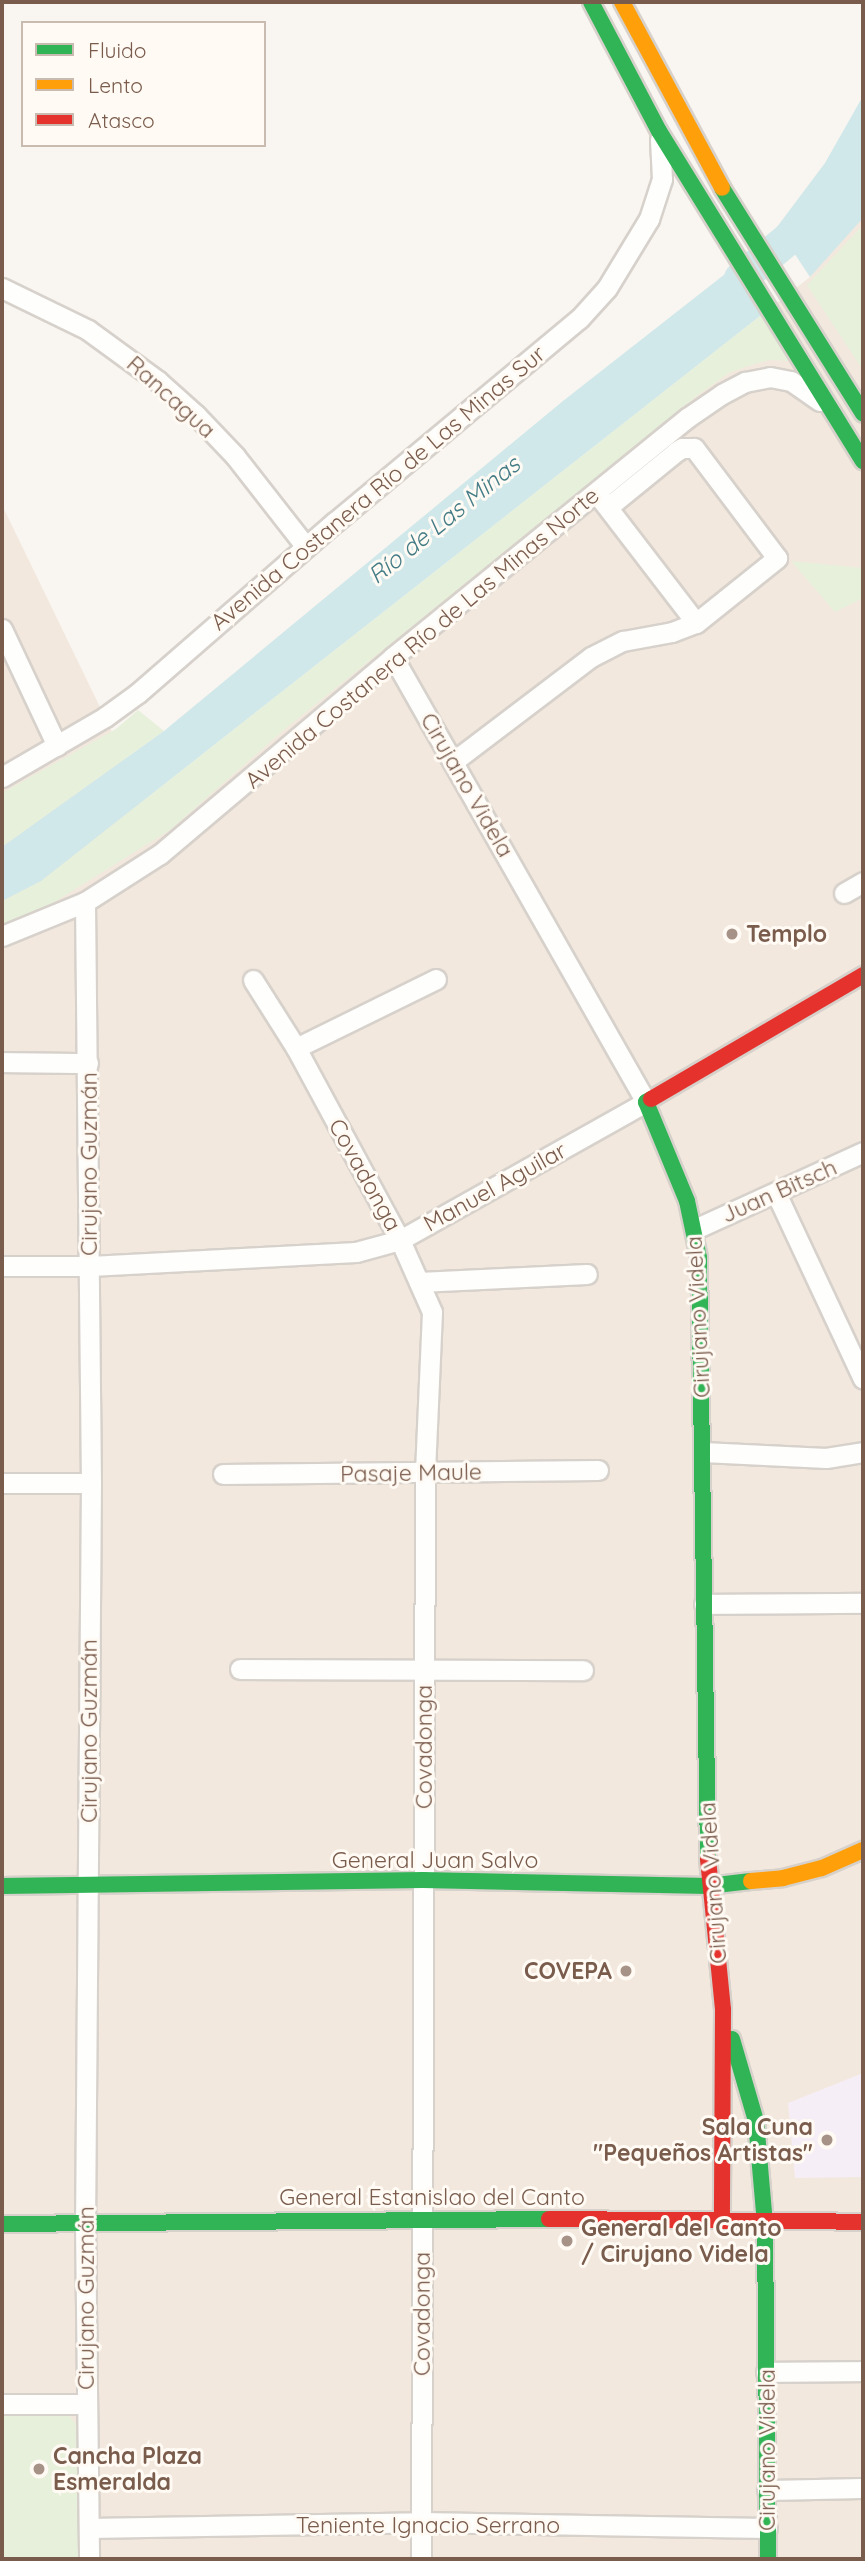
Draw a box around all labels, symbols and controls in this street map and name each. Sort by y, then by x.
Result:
legend [21,21,266,147]
text: Fluido [88,37,146,63]
text: Lento [88,72,143,98]
text: Atasco [88,107,155,133]
street label: Avenida Costanera Río de Las Minas Sur [205,340,551,636]
street label: Rancagua [121,350,221,444]
water label: Río de Las Minas [362,450,526,590]
street label: Avenida Costanera Río de Las Minas Norte [239,482,605,794]
street label: Cirujano Videla [415,708,519,862]
place label: Templo [746,920,827,948]
marker: Templo [724,926,740,942]
street label: Cirujano Guzmán [75,1072,103,1256]
street label: Covadonga [323,1114,407,1236]
street label: Manuel Aguilar [419,1136,571,1238]
street label: Juan Bitsch [717,1153,841,1229]
street label: Cirujano Videla [680,1235,716,1399]
street label: Pasaje Maule [340,1458,482,1488]
street label: Cirujano Guzmán [75,1639,103,1823]
street label: Covadonga [410,1685,438,1809]
street label: Cirujano Videla [694,1801,732,1965]
street label: General Juan Salvo [332,1846,538,1874]
place label: COVEPA [524,1957,612,1985]
marker: COVEPA [618,1963,634,1979]
place label: Sala Cuna "Pequeños Artistas" [593,2113,813,2167]
marker: Sala Cuna "Pequeños Artistas" [819,2132,835,2148]
street label: General Estanislao del Canto [279,2183,585,2211]
street label: Cirujano Guzmán [72,2206,100,2390]
place label: General del Canto / Cirujano Videla [581,2214,782,2268]
marker: General del Canto / Cirujano Videla [559,2233,575,2249]
street label: Covadonga [408,2252,436,2376]
street label: Cirujano Videla [753,2369,781,2531]
place label: Cancha Plaza Esmeralda [53,2442,202,2496]
marker: Cancha Plaza Esmeralda [31,2461,47,2477]
street label: Teniente Ignacio Serrano [296,2511,560,2539]

